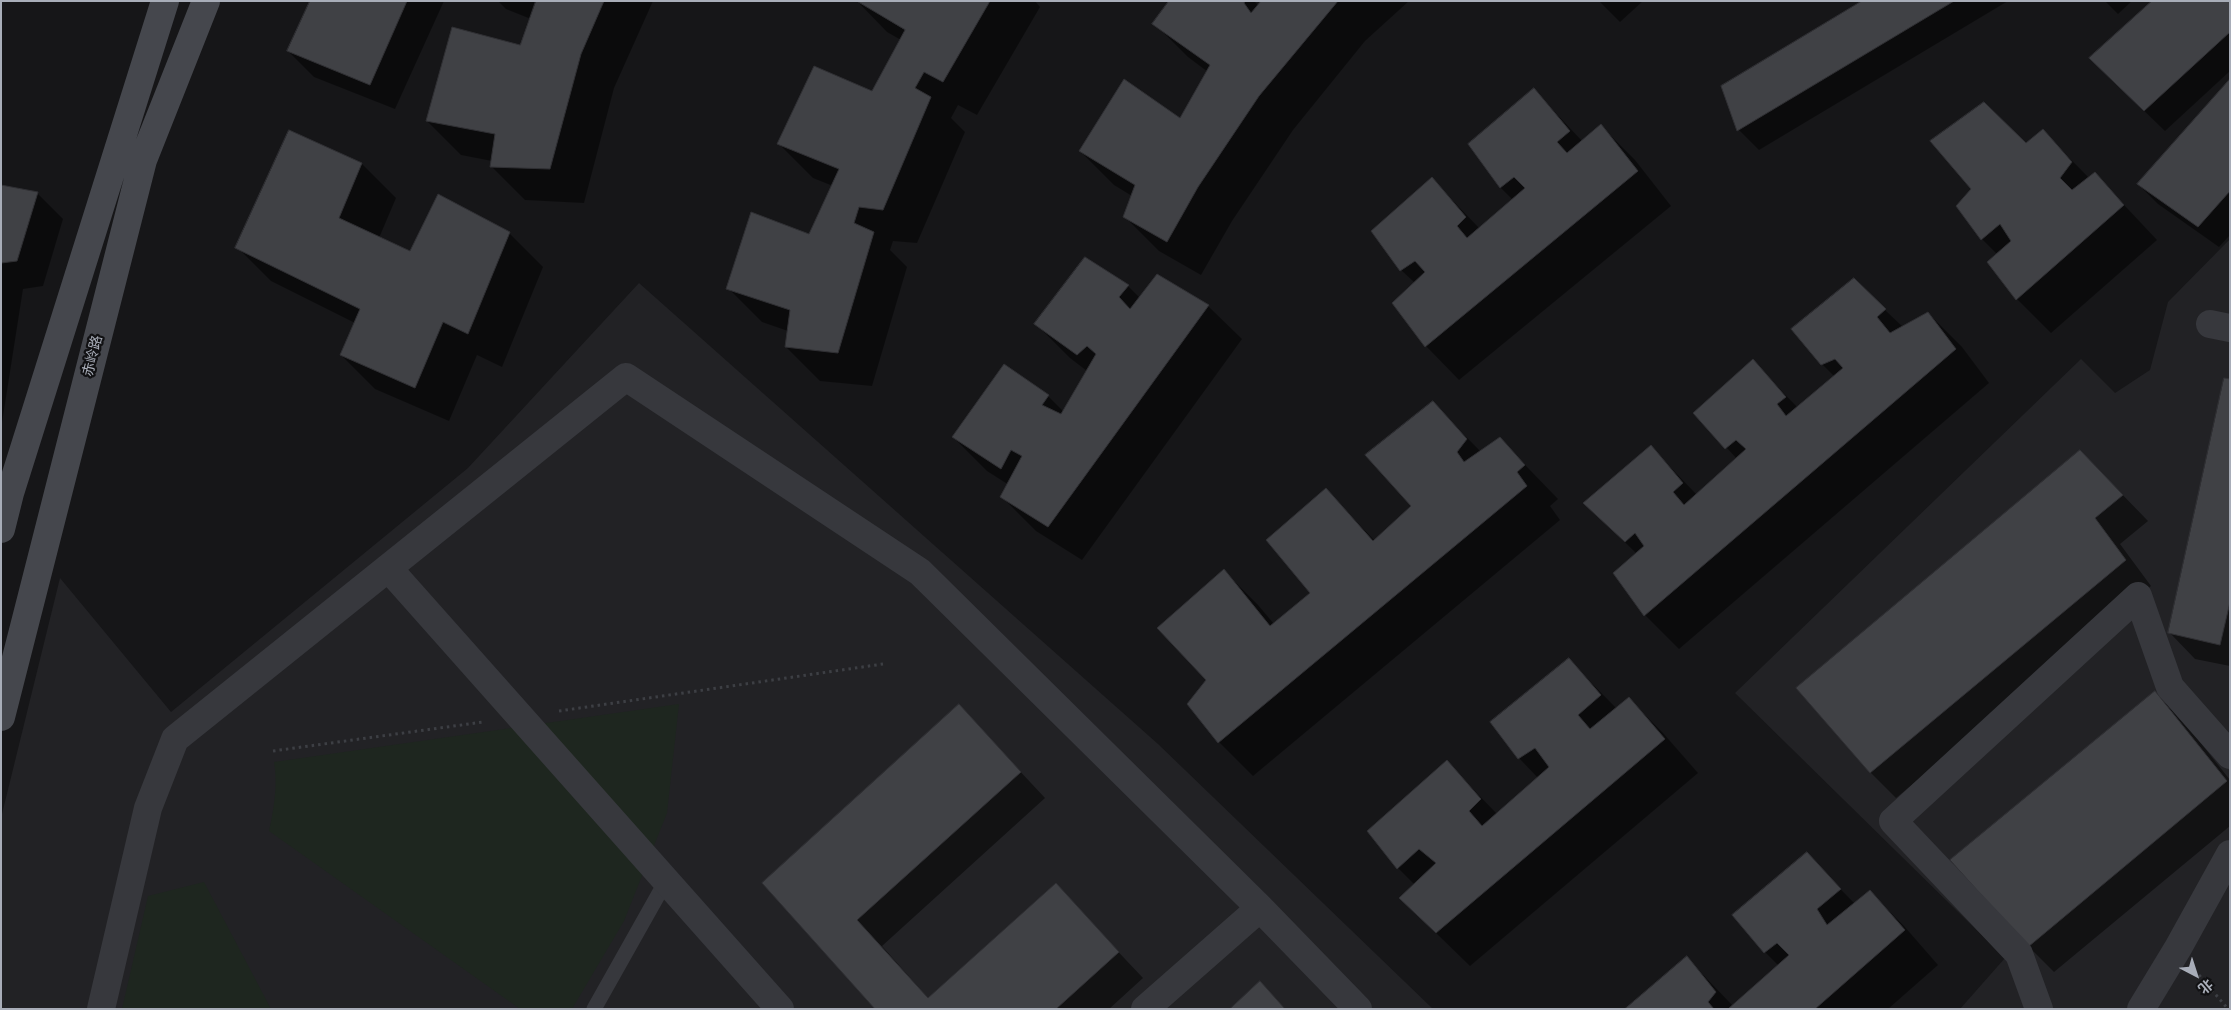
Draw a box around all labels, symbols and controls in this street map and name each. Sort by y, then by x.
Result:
street label: 赤岭路 [80,334,106,378]
north arrow [2171,950,2221,1000]
text: 北 [2195,976,2216,997]

